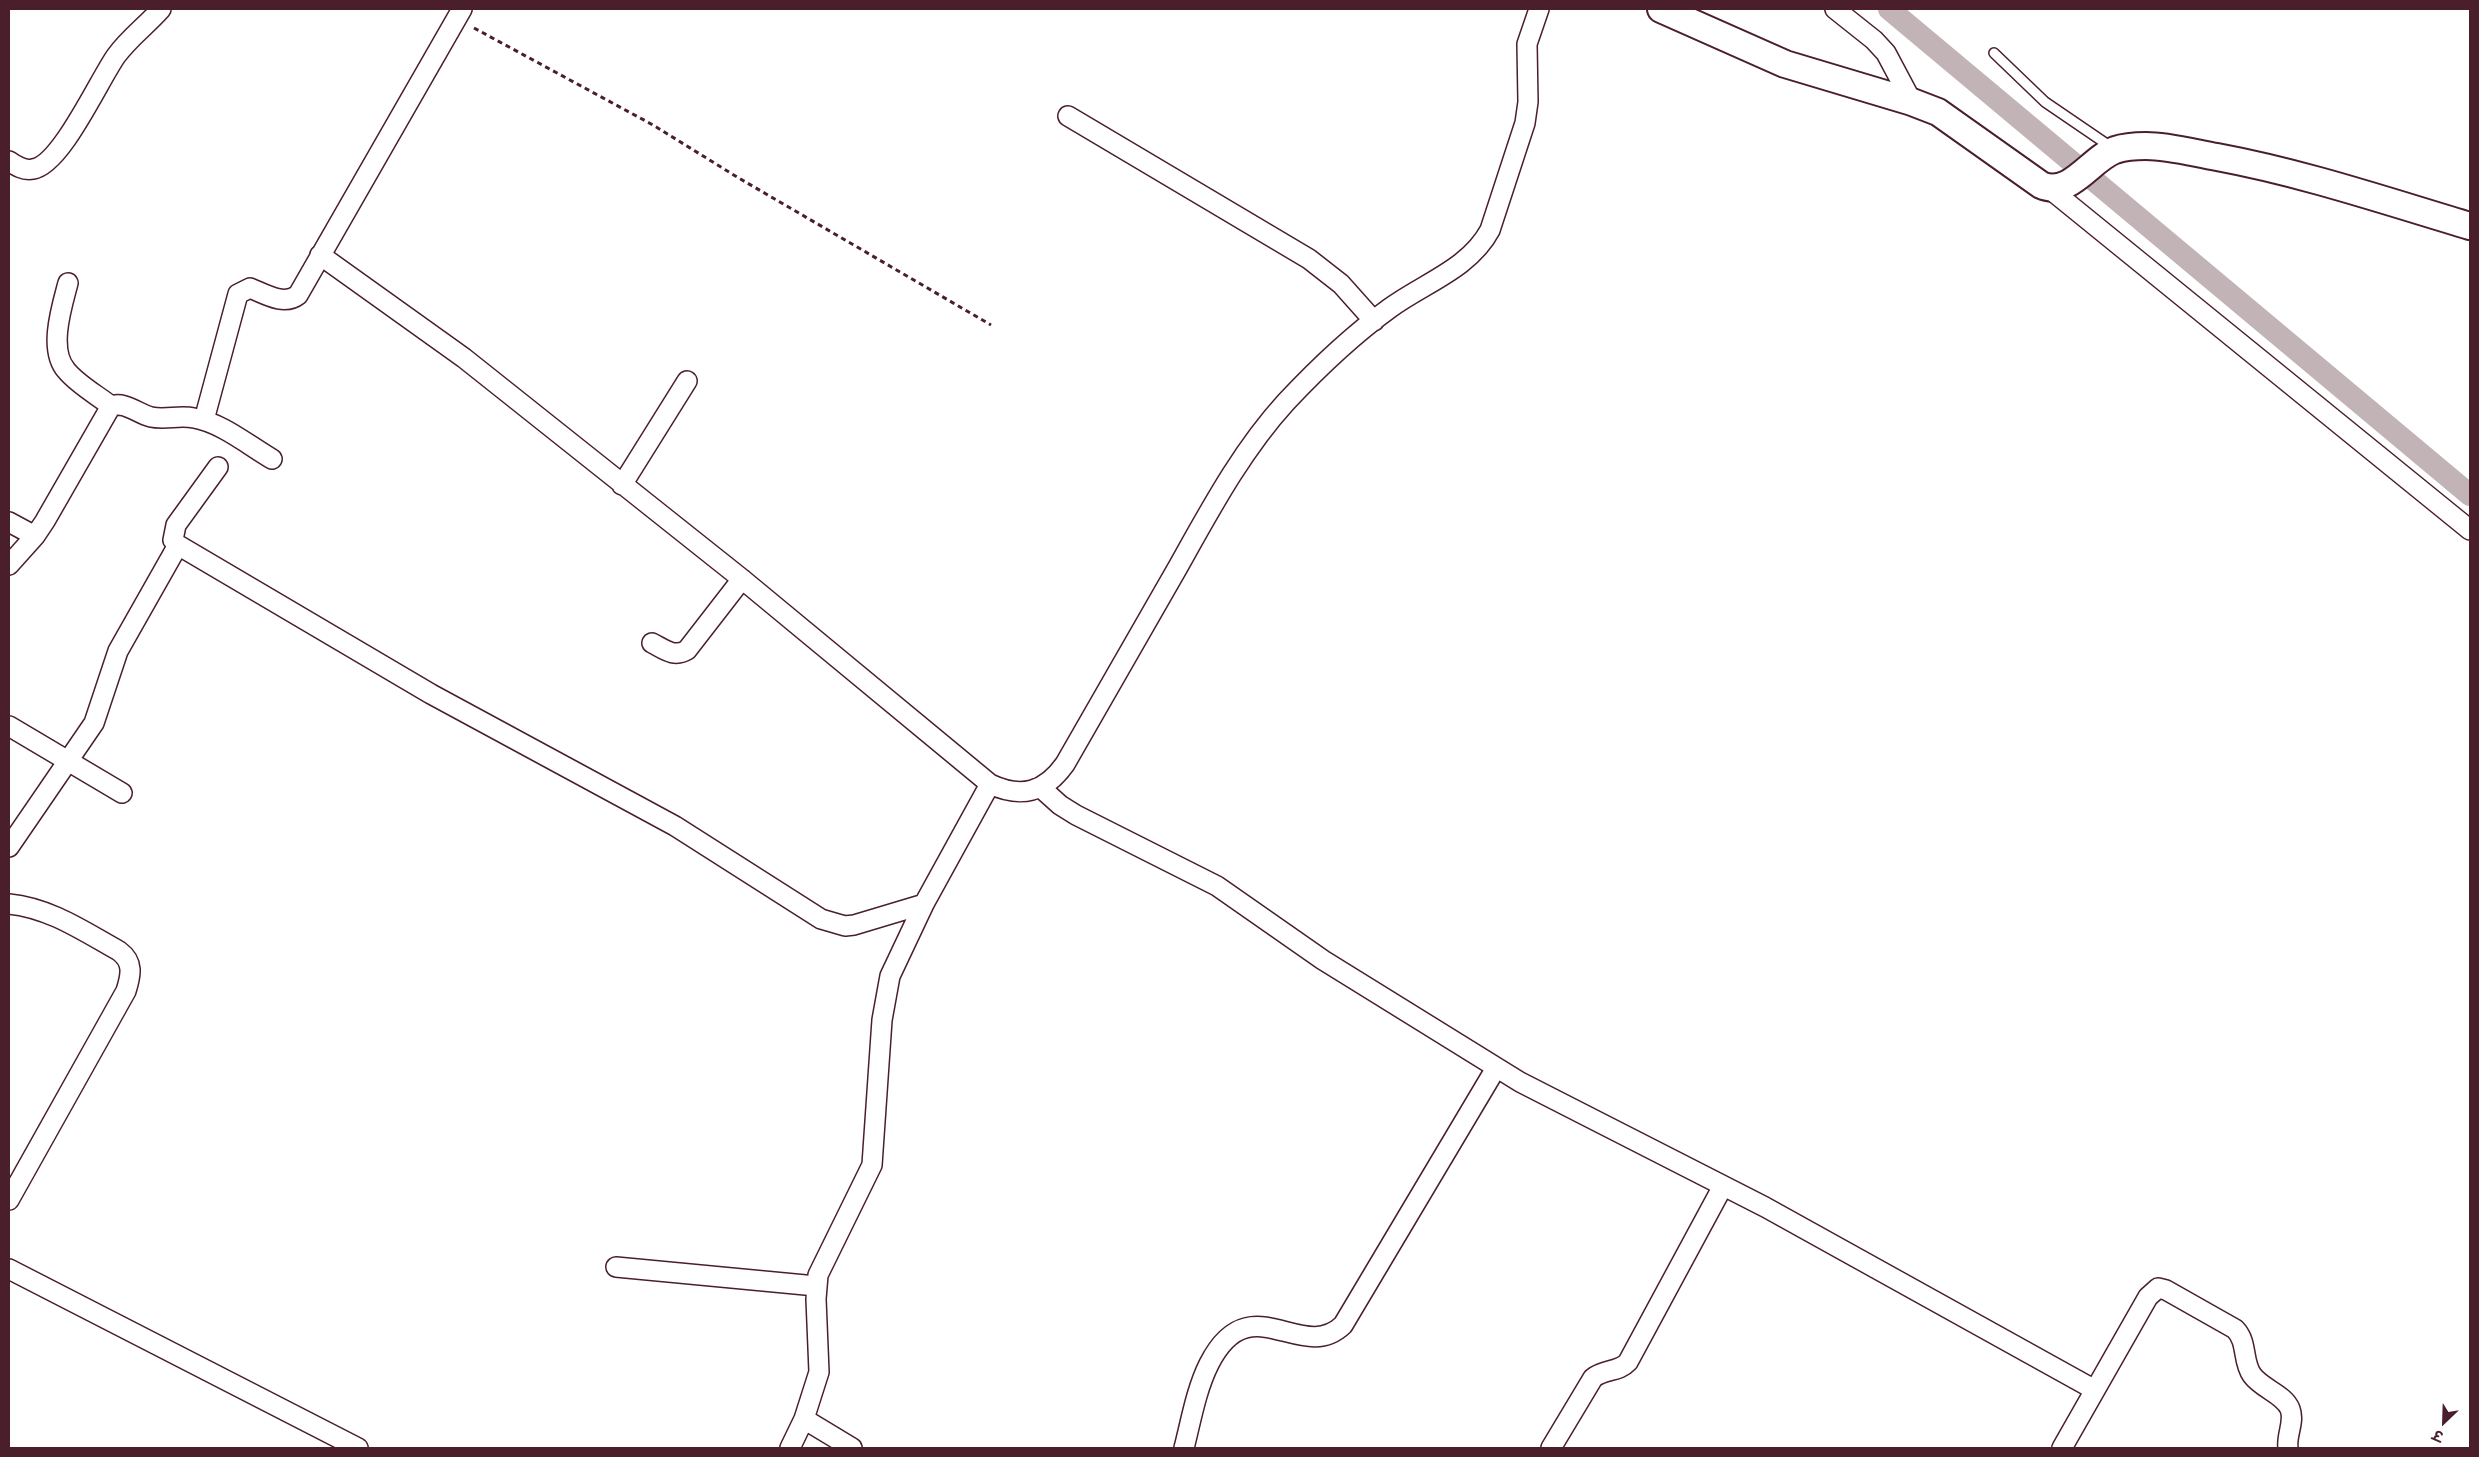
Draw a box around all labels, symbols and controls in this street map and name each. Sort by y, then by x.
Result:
north arrow [2419,1397,2469,1447]
text: उ [2429,1425,2446,1448]

